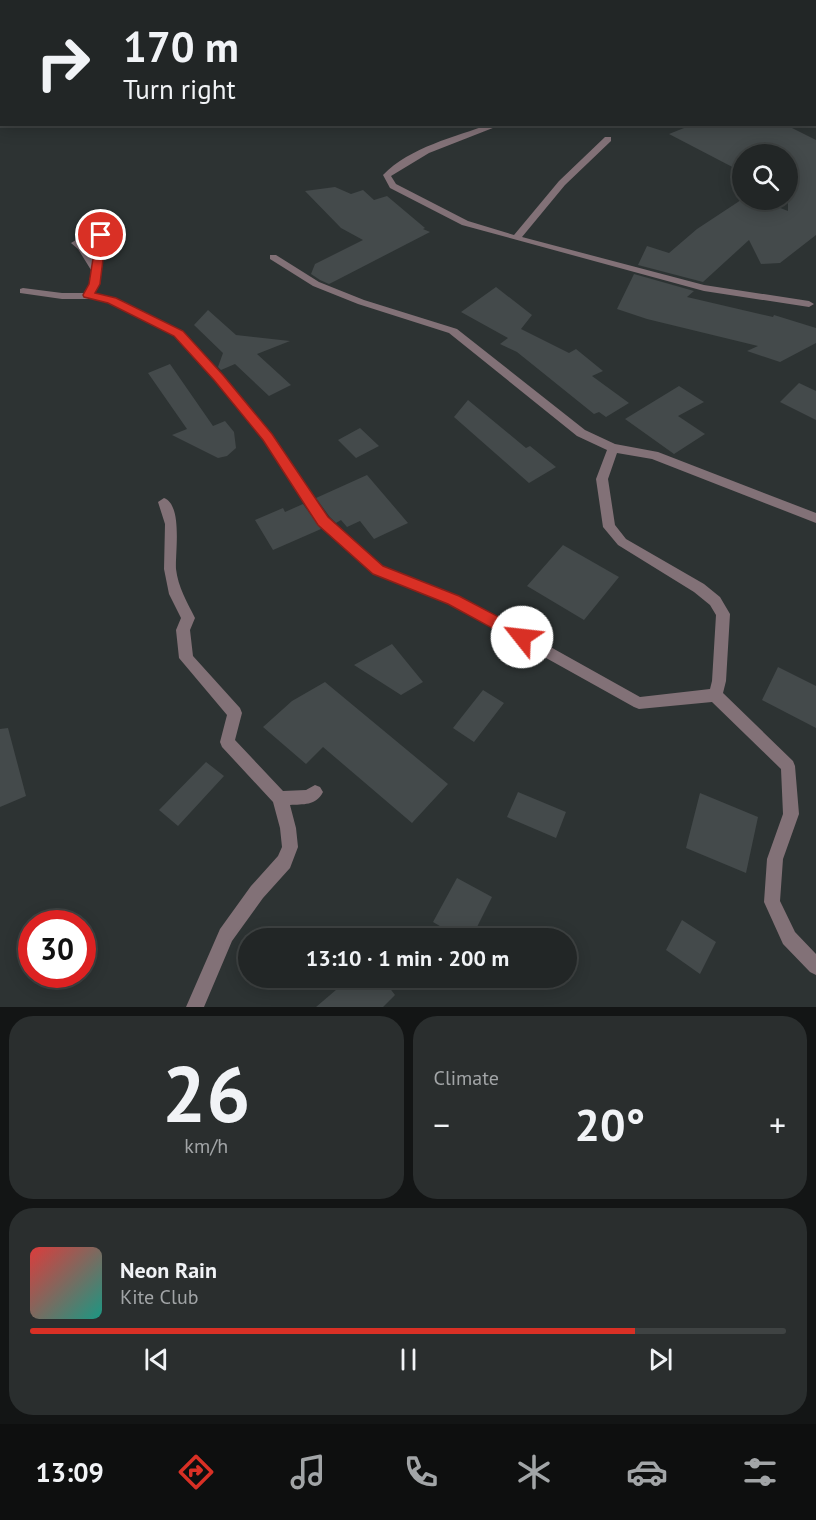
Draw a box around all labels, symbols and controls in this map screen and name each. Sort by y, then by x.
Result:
text: 170 m [123,19,239,74]
icon: right [24,24,102,102]
text: Turn right [123,72,236,106]
map controls [732,144,798,210]
button: search [732,144,798,210]
pin [75,209,126,260]
icon: arrive [84,218,117,251]
position arrow [490,605,554,669]
speed limit sign: 30 [18,910,96,988]
text: 13:10 · 1 min · 200 m [306,944,509,972]
text: 26 [162,1043,250,1144]
text: Climate [434,1065,499,1091]
text: 20° [574,1095,645,1153]
text: − [434,1103,450,1146]
text: + [769,1103,786,1146]
text: km/h [184,1133,228,1159]
text: Neon Rain [120,1256,217,1284]
text: Kite Club [120,1284,198,1310]
icon: previous [140,1343,173,1376]
icon: pause [392,1343,425,1376]
icon: next [644,1343,677,1376]
icon: directions [175,1451,217,1493]
icon: music [287,1451,329,1493]
icon: phone [400,1451,442,1493]
icon: climate [513,1451,555,1493]
icon: car [626,1451,668,1493]
icon: filters [739,1451,781,1493]
text: 13:09 [35,1455,104,1489]

